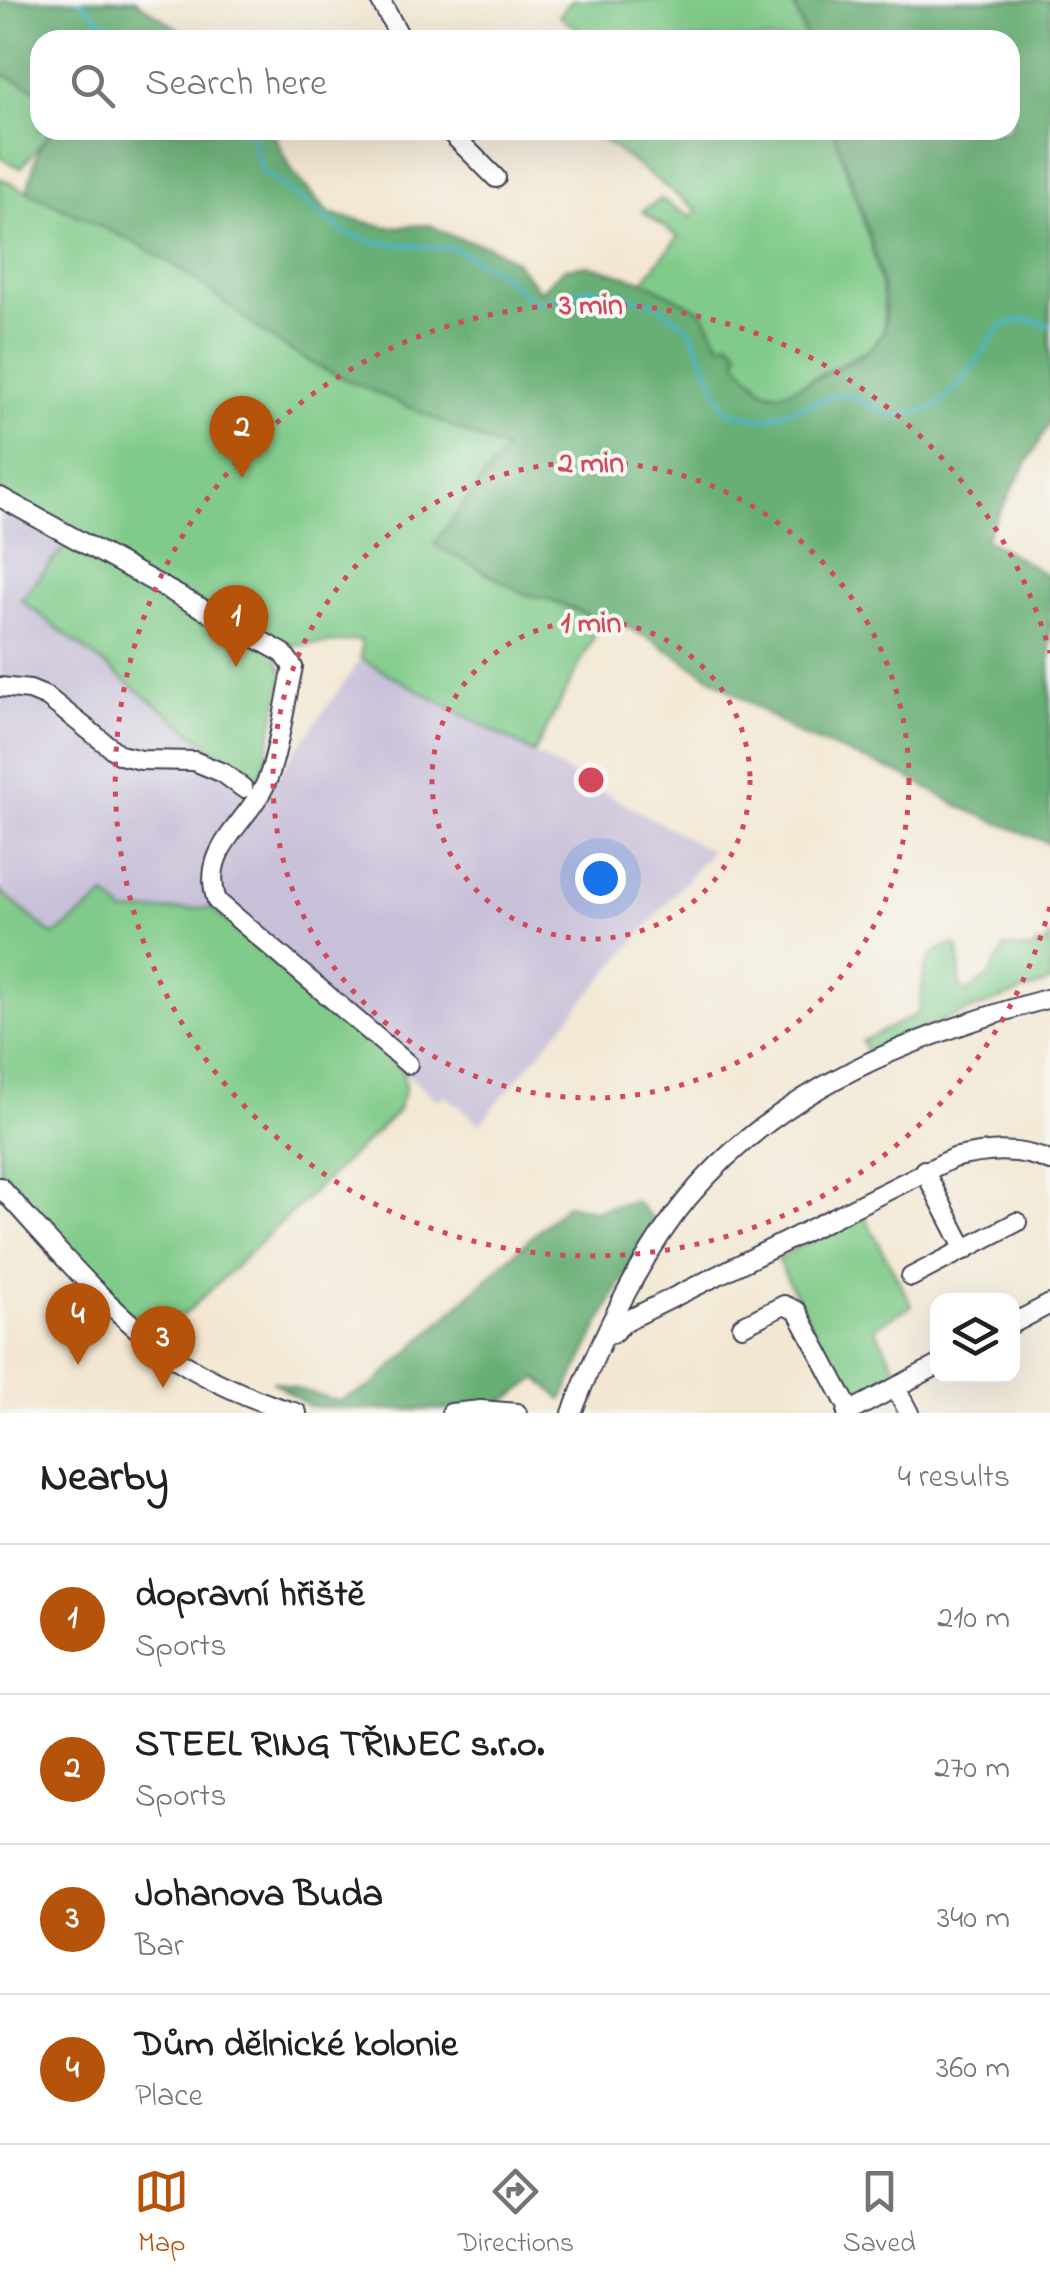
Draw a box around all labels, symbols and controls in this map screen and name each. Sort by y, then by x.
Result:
search box [30,30,1020,140]
text: Search here [145,57,327,113]
icon: search [65,58,120,113]
text: 3 min [558,285,623,329]
pin: 2 [210,396,274,478]
text: 2 min [557,443,624,487]
pin: 1 [204,584,268,667]
text: 1 min [561,603,621,647]
centre of rings [573,762,609,798]
your location [575,853,626,904]
pin: 4 [46,1282,110,1365]
map controls [930,1293,1020,1383]
button: layers [930,1293,1020,1383]
pin: 3 [130,1306,196,1388]
text: Nearby [40,1448,168,1509]
text: 4 results [898,1455,1010,1502]
text: dopravní hřiště [135,1568,365,1624]
text: 1 [67,1596,78,1643]
text: 210 m [937,1596,1010,1643]
text: Sports [135,1624,227,1671]
text: STEEL RING TŘINEC s.r.o. [135,1718,545,1774]
text: 2 [65,1746,80,1793]
text: 270 m [934,1746,1010,1793]
text: Sports [135,1774,227,1821]
text: Johanova Buda [135,1868,383,1924]
text: 3 [66,1896,79,1943]
text: 340 m [937,1896,1010,1943]
text: Bar [135,1924,184,1971]
text: Dům dělnické kolonie [135,2018,458,2074]
text: 4 [66,2046,79,2093]
text: 360 m [936,2046,1010,2093]
text: Place [135,2074,203,2121]
tab: Map [134,2164,189,2265]
tab: Directions [458,2164,574,2265]
tab: Saved [843,2164,916,2265]

